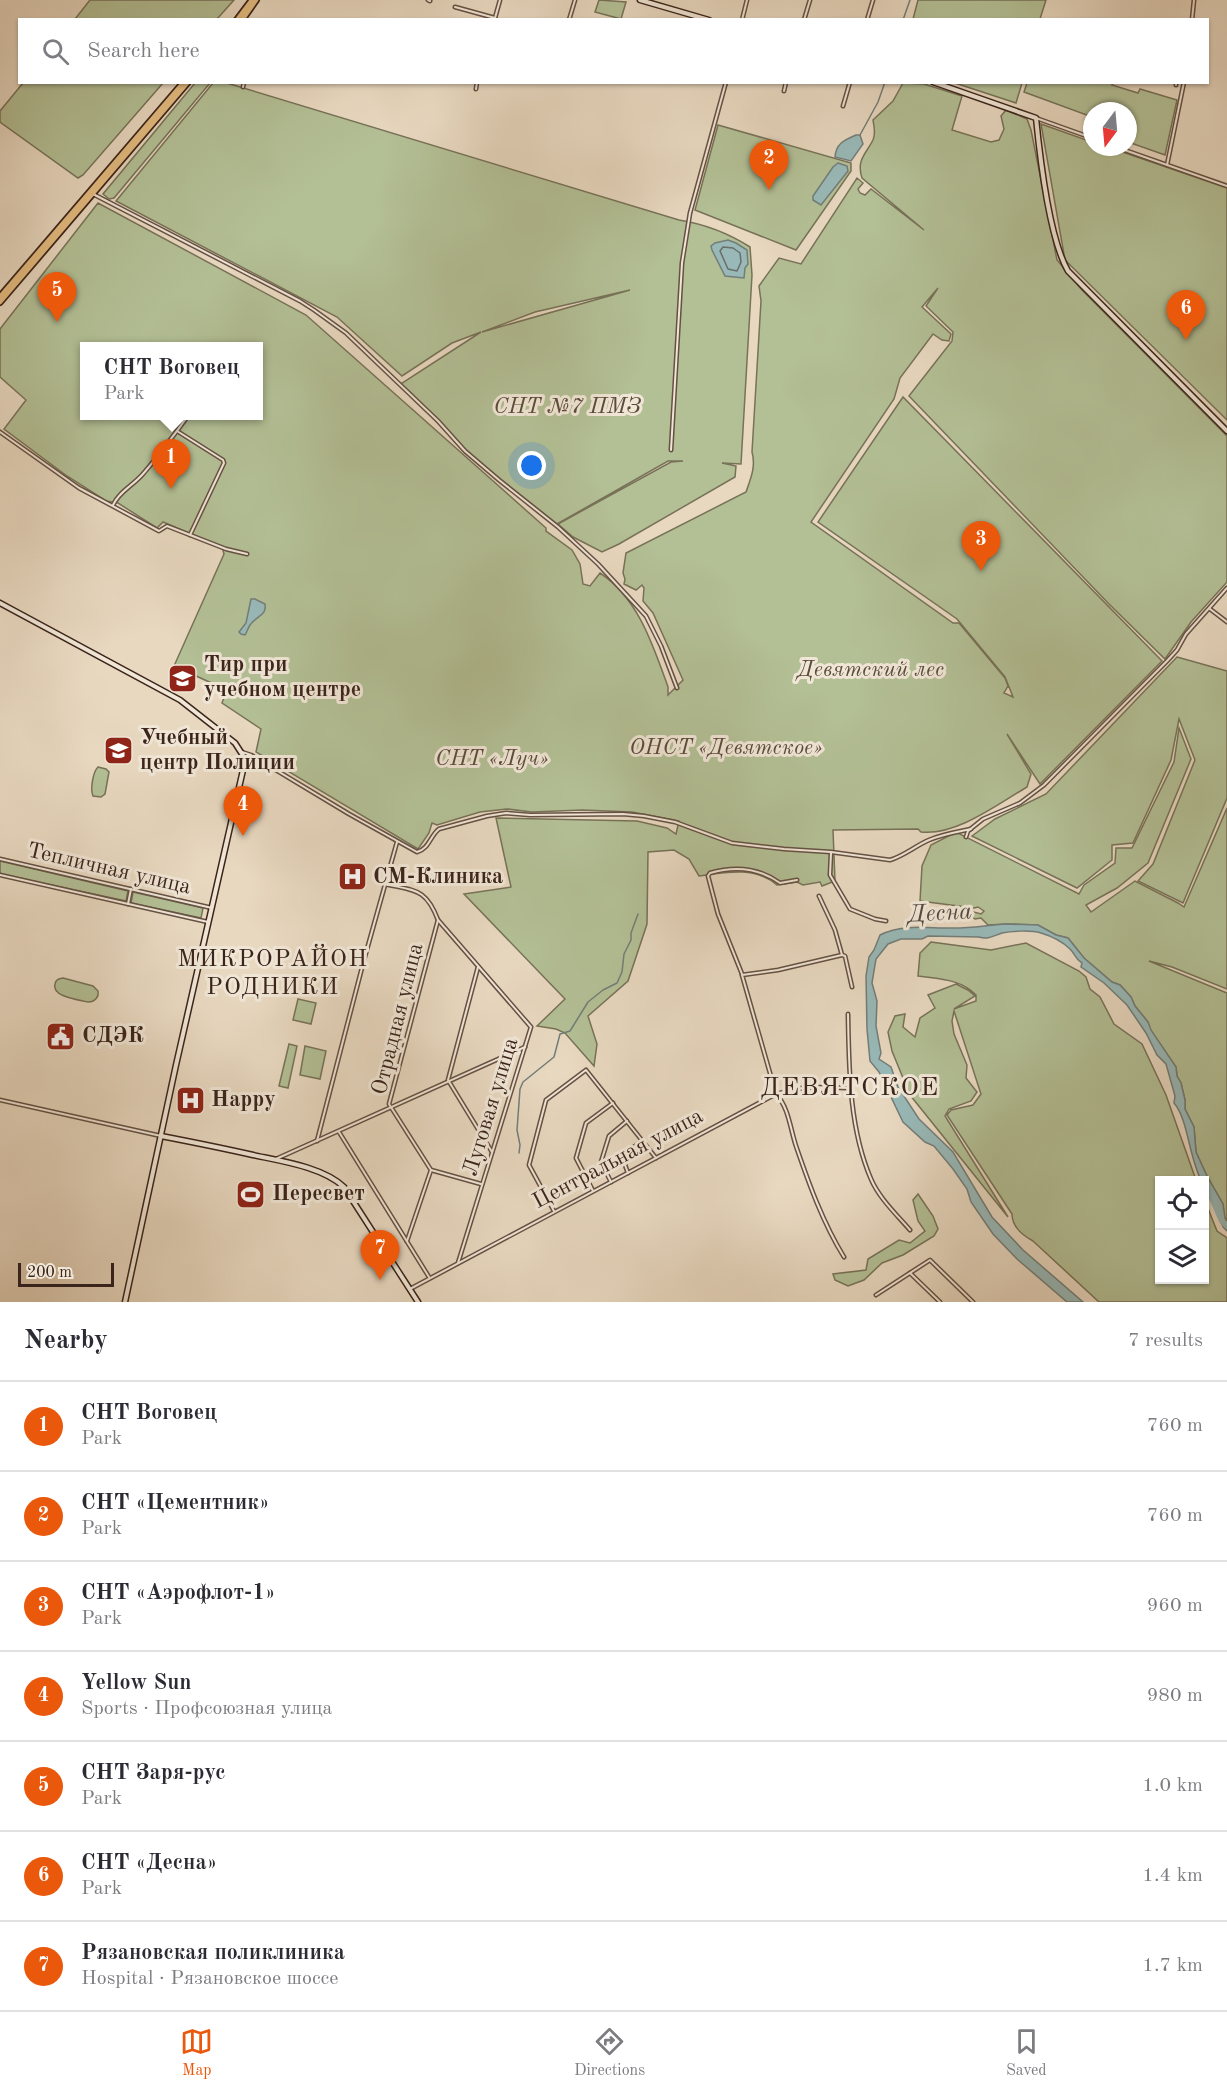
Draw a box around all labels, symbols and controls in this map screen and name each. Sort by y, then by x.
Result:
search box [18,18,1209,84]
icon: search [39,35,72,68]
text: Search here [87,40,200,62]
north arrow [1083,102,1137,156]
pin: 2 [750,140,788,190]
pin: 5 [38,272,76,322]
pin: 6 [1166,290,1206,340]
popup [80,342,263,420]
text: СНТ Воговец [103,357,240,379]
text: Park [103,384,145,404]
park label: СНТ №7 ПМЗ [493,396,641,418]
pin: 1 [152,440,190,489]
your location [517,451,546,480]
pin: 3 [962,522,1000,571]
place label: Тир при учебном центре [204,654,361,701]
park label: Девятский лес [795,659,944,681]
school or university icon: Тир при учебном центре [167,662,199,694]
place label: Учебный центр Полиции [140,727,295,774]
school or university icon: Учебный центр Полиции [103,735,135,767]
park label: ОНСТ «Девятское» [629,737,823,759]
park label: СНТ «Луч» [435,748,549,770]
pin: 4 [224,786,262,836]
street label: Тепличная улица [25,839,193,899]
hospital icon: СМ-Клиника [336,861,368,893]
place label: СМ-Клиника [373,866,503,888]
water label: Десна [904,900,973,928]
street label: Отрадная улица [369,941,428,1097]
district label: МИКРОРАЙОН РОДНИКИ [177,943,369,1000]
public building icon: СДЭК [45,1020,77,1052]
place label: СДЭК [82,1025,144,1047]
street label: Луговая улица [460,1035,523,1179]
district label: ДЕВЯТСКОЕ [760,1075,940,1101]
hospital icon: Happy [174,1084,206,1116]
place label: Happy [211,1089,276,1111]
street label: Центральная улица [529,1105,707,1213]
map controls [1155,1176,1209,1284]
button: locate [1155,1176,1209,1230]
sports icon: Пересвет [235,1178,267,1210]
place label: Пересвет [272,1183,365,1205]
pin: 7 [360,1230,400,1280]
button: layers [1155,1230,1209,1284]
scale bar [18,1260,114,1288]
text: 200 m [27,1265,72,1281]
text: Nearby [24,1328,108,1354]
text: 7 results [1128,1331,1203,1351]
text: СНТ Воговец [81,1402,217,1424]
text: 1 [38,1416,49,1436]
text: 760 m [1147,1416,1203,1436]
text: Park [81,1429,122,1449]
text: СНТ «Цементник» [81,1492,269,1514]
text: 2 [38,1506,49,1526]
text: 760 m [1147,1506,1203,1526]
text: Park [81,1519,122,1539]
text: СНТ «Аэрофлот-1» [81,1582,276,1604]
text: 3 [38,1596,49,1616]
text: 960 m [1147,1596,1203,1616]
text: Park [81,1609,122,1629]
text: Yellow Sun [81,1672,191,1694]
text: 4 [38,1686,49,1706]
text: 980 m [1147,1686,1203,1706]
text: Sports · Профсоюзная улица [81,1699,332,1719]
text: СНТ Заря-рус [81,1762,225,1784]
text: 5 [38,1776,49,1796]
text: 1.0 km [1142,1776,1203,1796]
text: Park [81,1789,122,1809]
text: СНТ «Десна» [81,1852,217,1874]
text: 6 [38,1866,49,1886]
text: 1.4 km [1142,1866,1203,1886]
text: Park [81,1879,122,1899]
text: Рязановская поликлиника [81,1942,345,1964]
text: 7 [38,1956,49,1976]
text: 1.7 km [1142,1956,1203,1976]
text: Hospital · Рязановское шоссе [81,1969,339,1989]
tab: Map [180,2025,213,2081]
tab: Directions [574,2025,645,2081]
tab: Saved [1006,2025,1047,2081]

